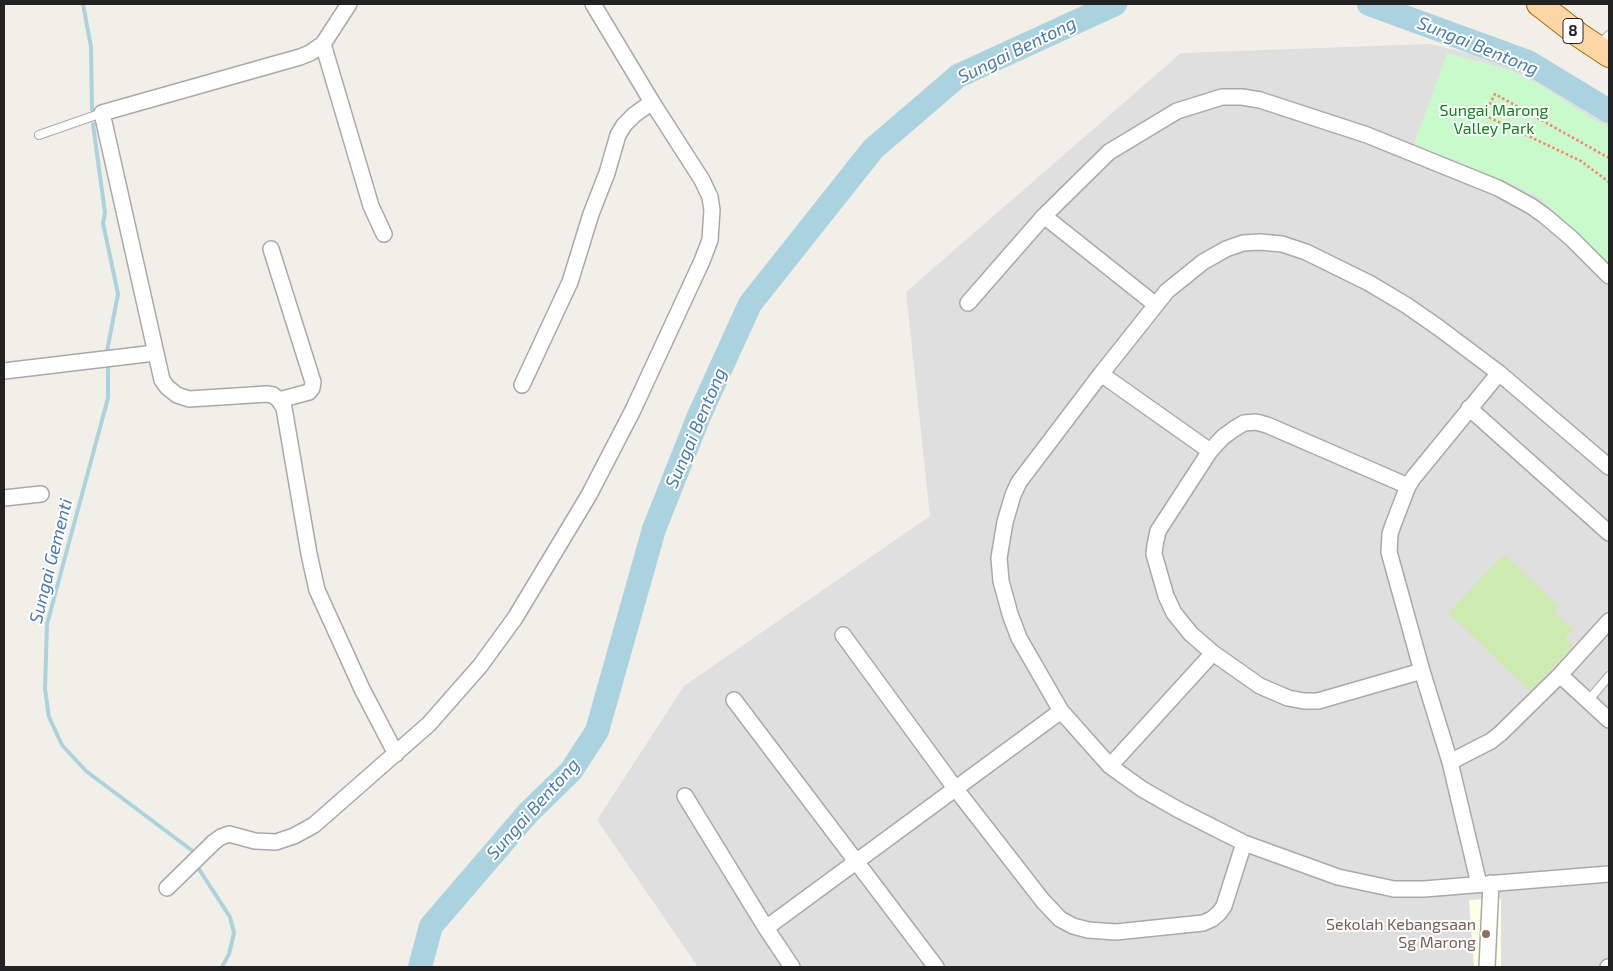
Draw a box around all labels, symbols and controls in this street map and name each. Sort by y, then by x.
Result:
water label: Sungai Bentong [954,12,1080,88]
water label: Sungai Bentong [1414,12,1542,80]
road number: 8 [1563,18,1583,44]
park label: Sungai Marong Valley Park [1440,101,1548,139]
water label: Sungai Bentong [661,365,731,491]
water label: Sungai Gementi [25,496,77,626]
water label: Sungai Bentong [482,754,584,864]
place label: Sekolah Kebangsaan Sg Marong [1326,915,1476,953]
marker: Sekolah Kebangsaan Sg Marong [1480,928,1492,940]

